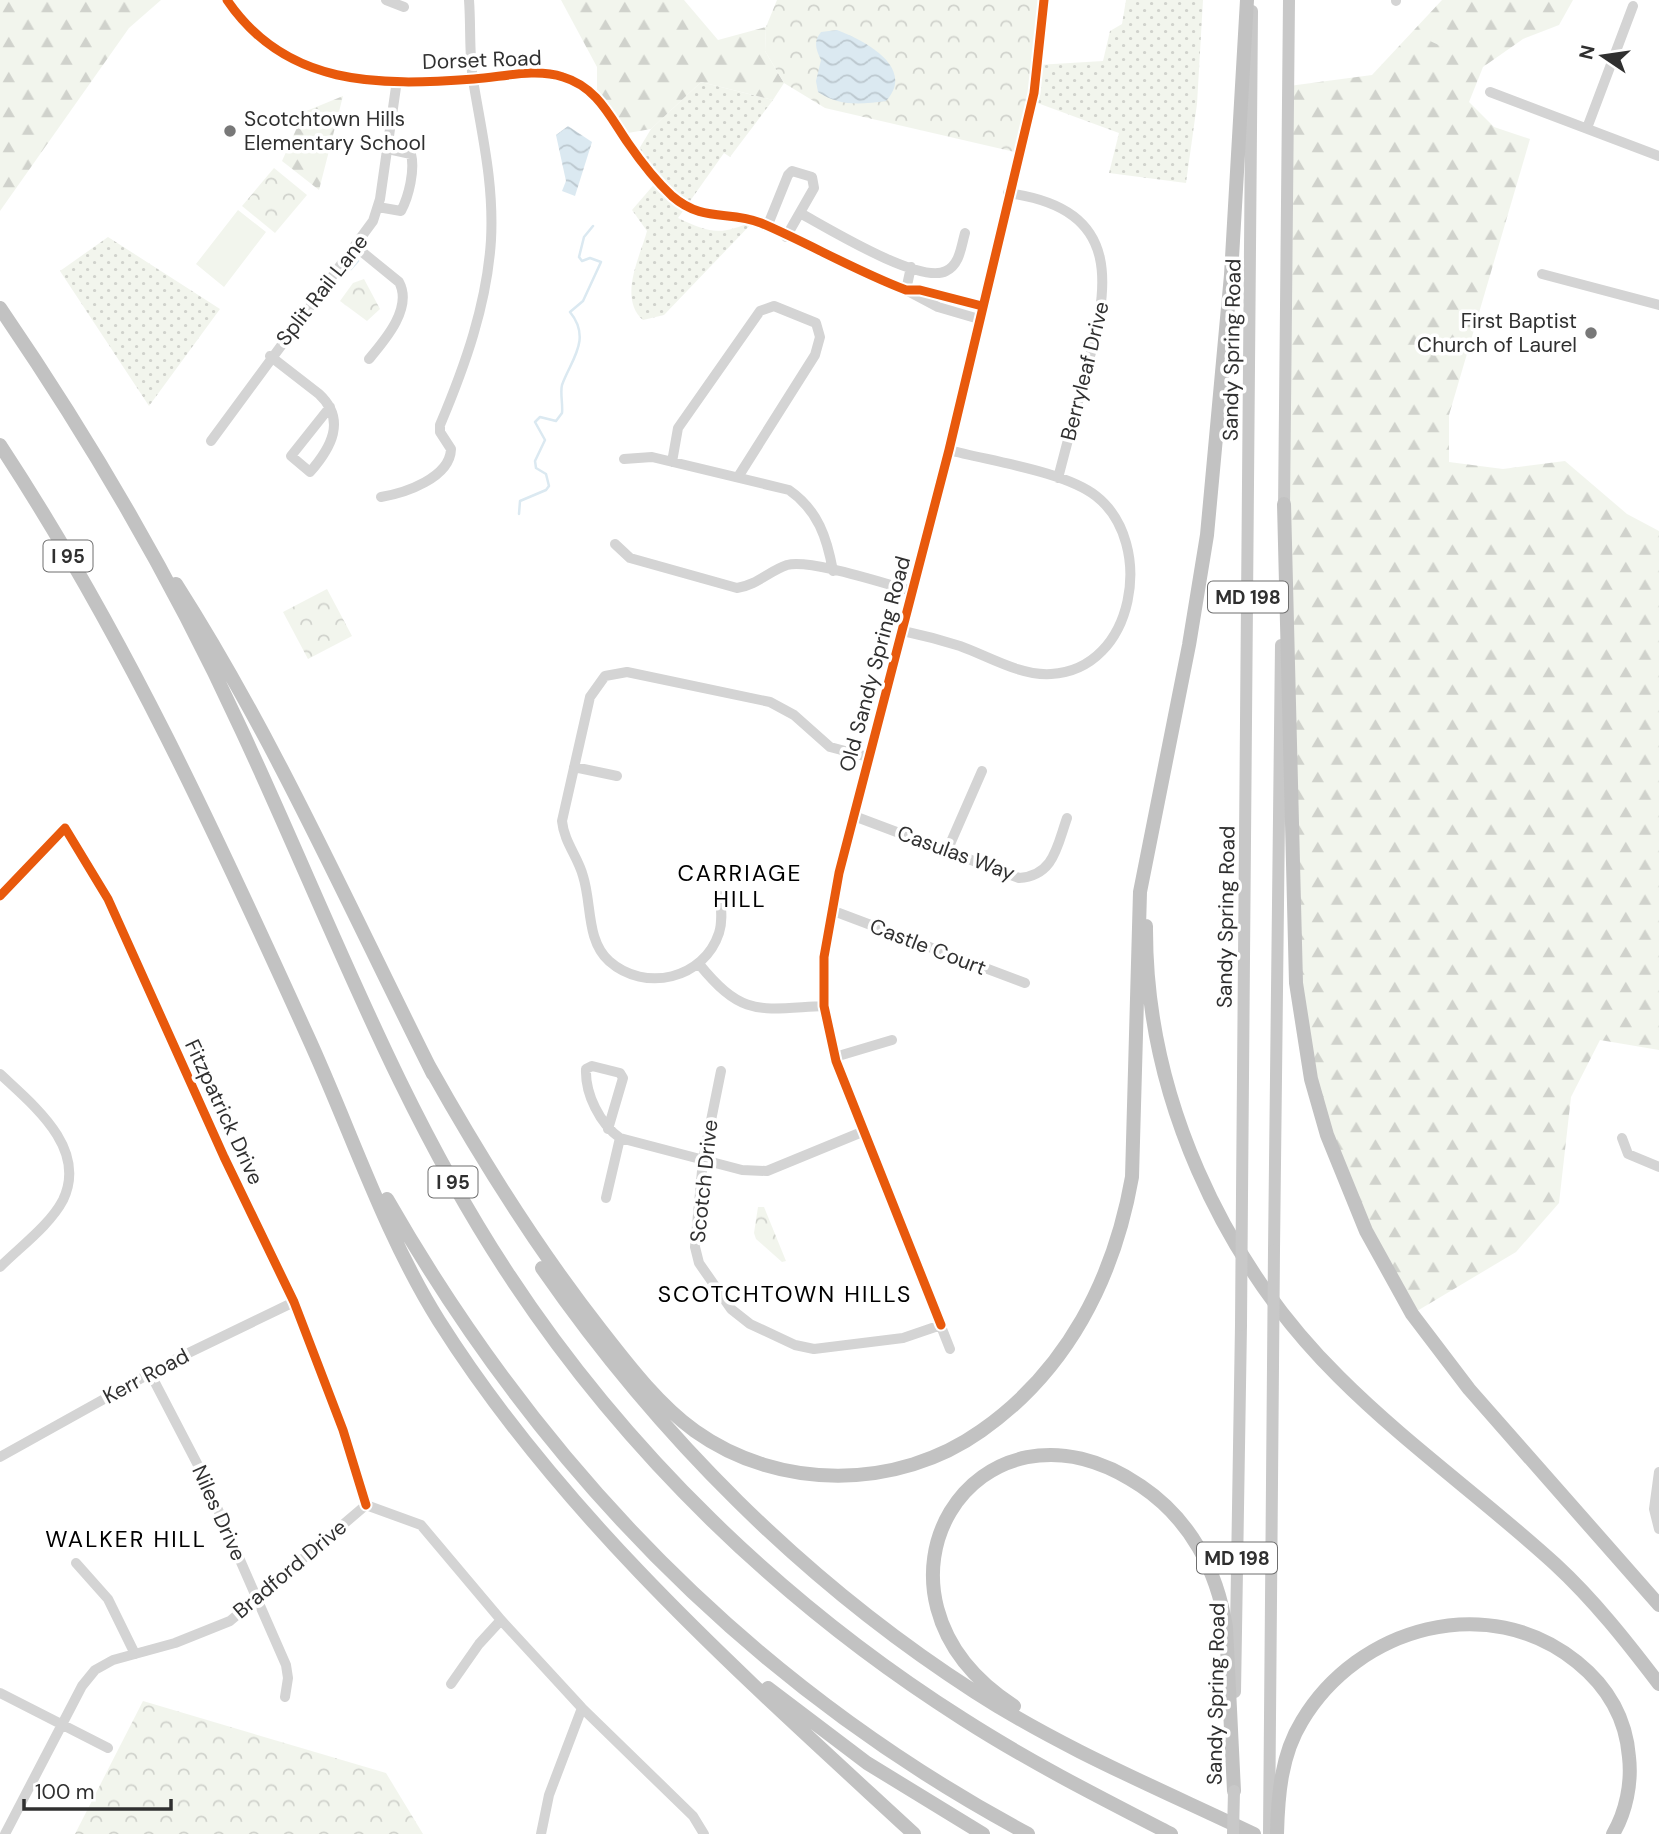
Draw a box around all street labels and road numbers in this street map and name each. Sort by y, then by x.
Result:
street label: Dorset Road [422,44,542,76]
street label: Split Rail Lane [270,228,374,352]
street label: Sandy Spring Road [1216,259,1248,441]
street label: Berryleaf Drive [1054,299,1116,443]
road number: I 95 [43,540,92,572]
street label: Old Sandy Spring Road [833,553,917,775]
road number: MD 198 [1208,582,1288,612]
street label: Casulas Way [893,819,1019,887]
street label: Sandy Spring Road [1210,826,1242,1008]
street label: Castle Court [866,912,990,982]
street label: Fitzpatrick Drive [178,1035,270,1189]
street label: Scotch Drive [684,1118,724,1244]
road number: I 95 [428,1166,477,1198]
street label: Kerr Road [98,1342,194,1410]
street label: Niles Drive [185,1461,253,1565]
street label: Bradford Drive [227,1513,353,1625]
road number: MD 198 [1197,1542,1277,1574]
street label: Sandy Spring Road [1200,1603,1232,1785]

